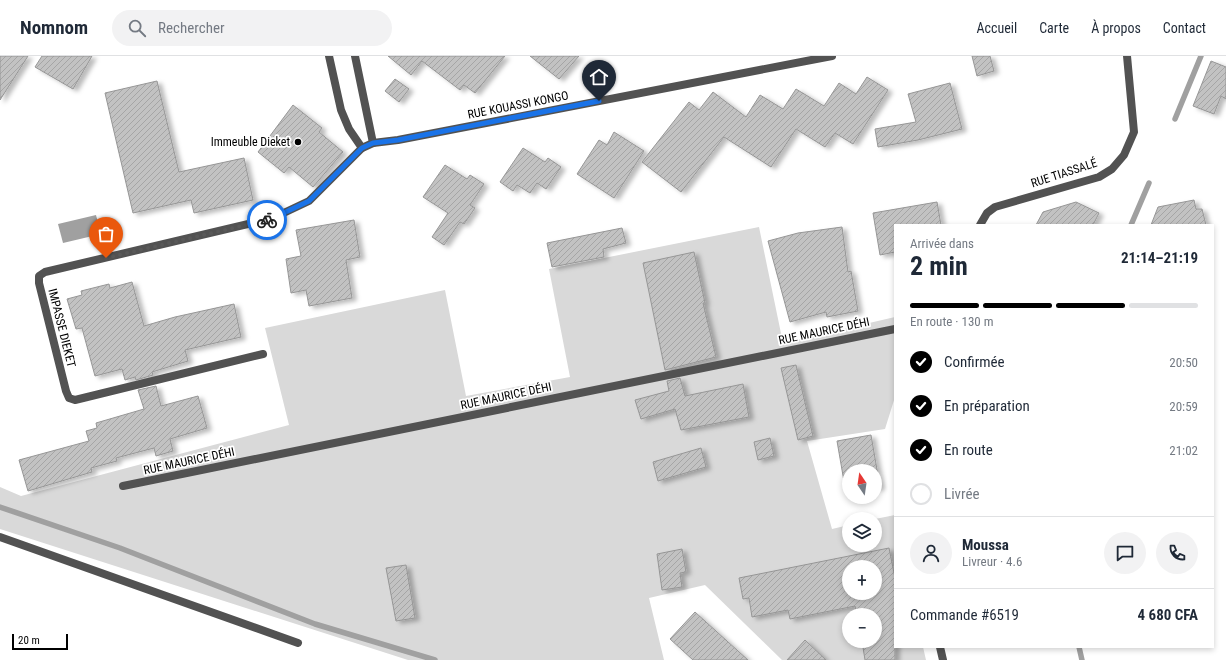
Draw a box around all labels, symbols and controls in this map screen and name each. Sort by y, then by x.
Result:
search box [112,10,392,46]
text: Nomnom [20,16,88,39]
icon: search [126,17,148,39]
text: Rechercher [158,19,224,37]
text: Accueil [976,20,1017,36]
text: Carte [1039,20,1069,36]
text: À propos [1091,20,1141,36]
text: Contact [1163,20,1206,36]
pin [582,60,616,101]
icon: home [588,66,610,88]
street label: RUE KOUASSI KONGO [466,88,570,122]
place label: Immeuble Dieket [211,135,290,149]
marker: Immeuble Dieket [293,137,303,147]
street label: RUE TIASSALÉ [1029,155,1099,190]
courier [247,200,287,240]
icon: bike [256,209,278,231]
pin [89,217,123,258]
icon: bag [95,223,117,245]
text: Arrivée dans [910,236,974,251]
text: 21:14–21:19 [1121,249,1198,267]
text: 2 min [910,251,968,281]
street label: IMPASSE DIEKET [45,287,79,369]
street label: RUE MAURICE DÉHI [777,314,871,347]
text: En route · 130 m [910,314,993,329]
icon: check [910,351,932,373]
text: Confirmée [944,353,1005,371]
text: 20:50 [1169,355,1198,370]
street label: RUE MAURICE DÉHI [459,379,553,412]
icon: check [910,395,932,417]
text: En préparation [944,397,1030,415]
text: 20:59 [1169,399,1198,414]
icon: check [910,439,932,461]
text: En route [944,441,993,459]
text: 21:02 [1169,443,1198,458]
street label: RUE MAURICE DÉHI [142,444,236,477]
north arrow [842,464,882,504]
map controls [842,464,882,648]
text: Livrée [944,485,980,503]
button: layers [842,512,882,552]
button: person [910,532,952,574]
button: chat [1104,532,1146,574]
button: phone [1156,532,1198,574]
text: Moussa [962,536,1009,554]
text: Livreur · 4.6 [962,554,1022,569]
button: + [842,560,882,600]
text: Commande #6519 [910,606,1019,624]
text: 4 680 CFA [1138,606,1198,624]
button: − [842,608,882,648]
scale bar [12,632,68,651]
text: 20 m [18,634,40,647]

